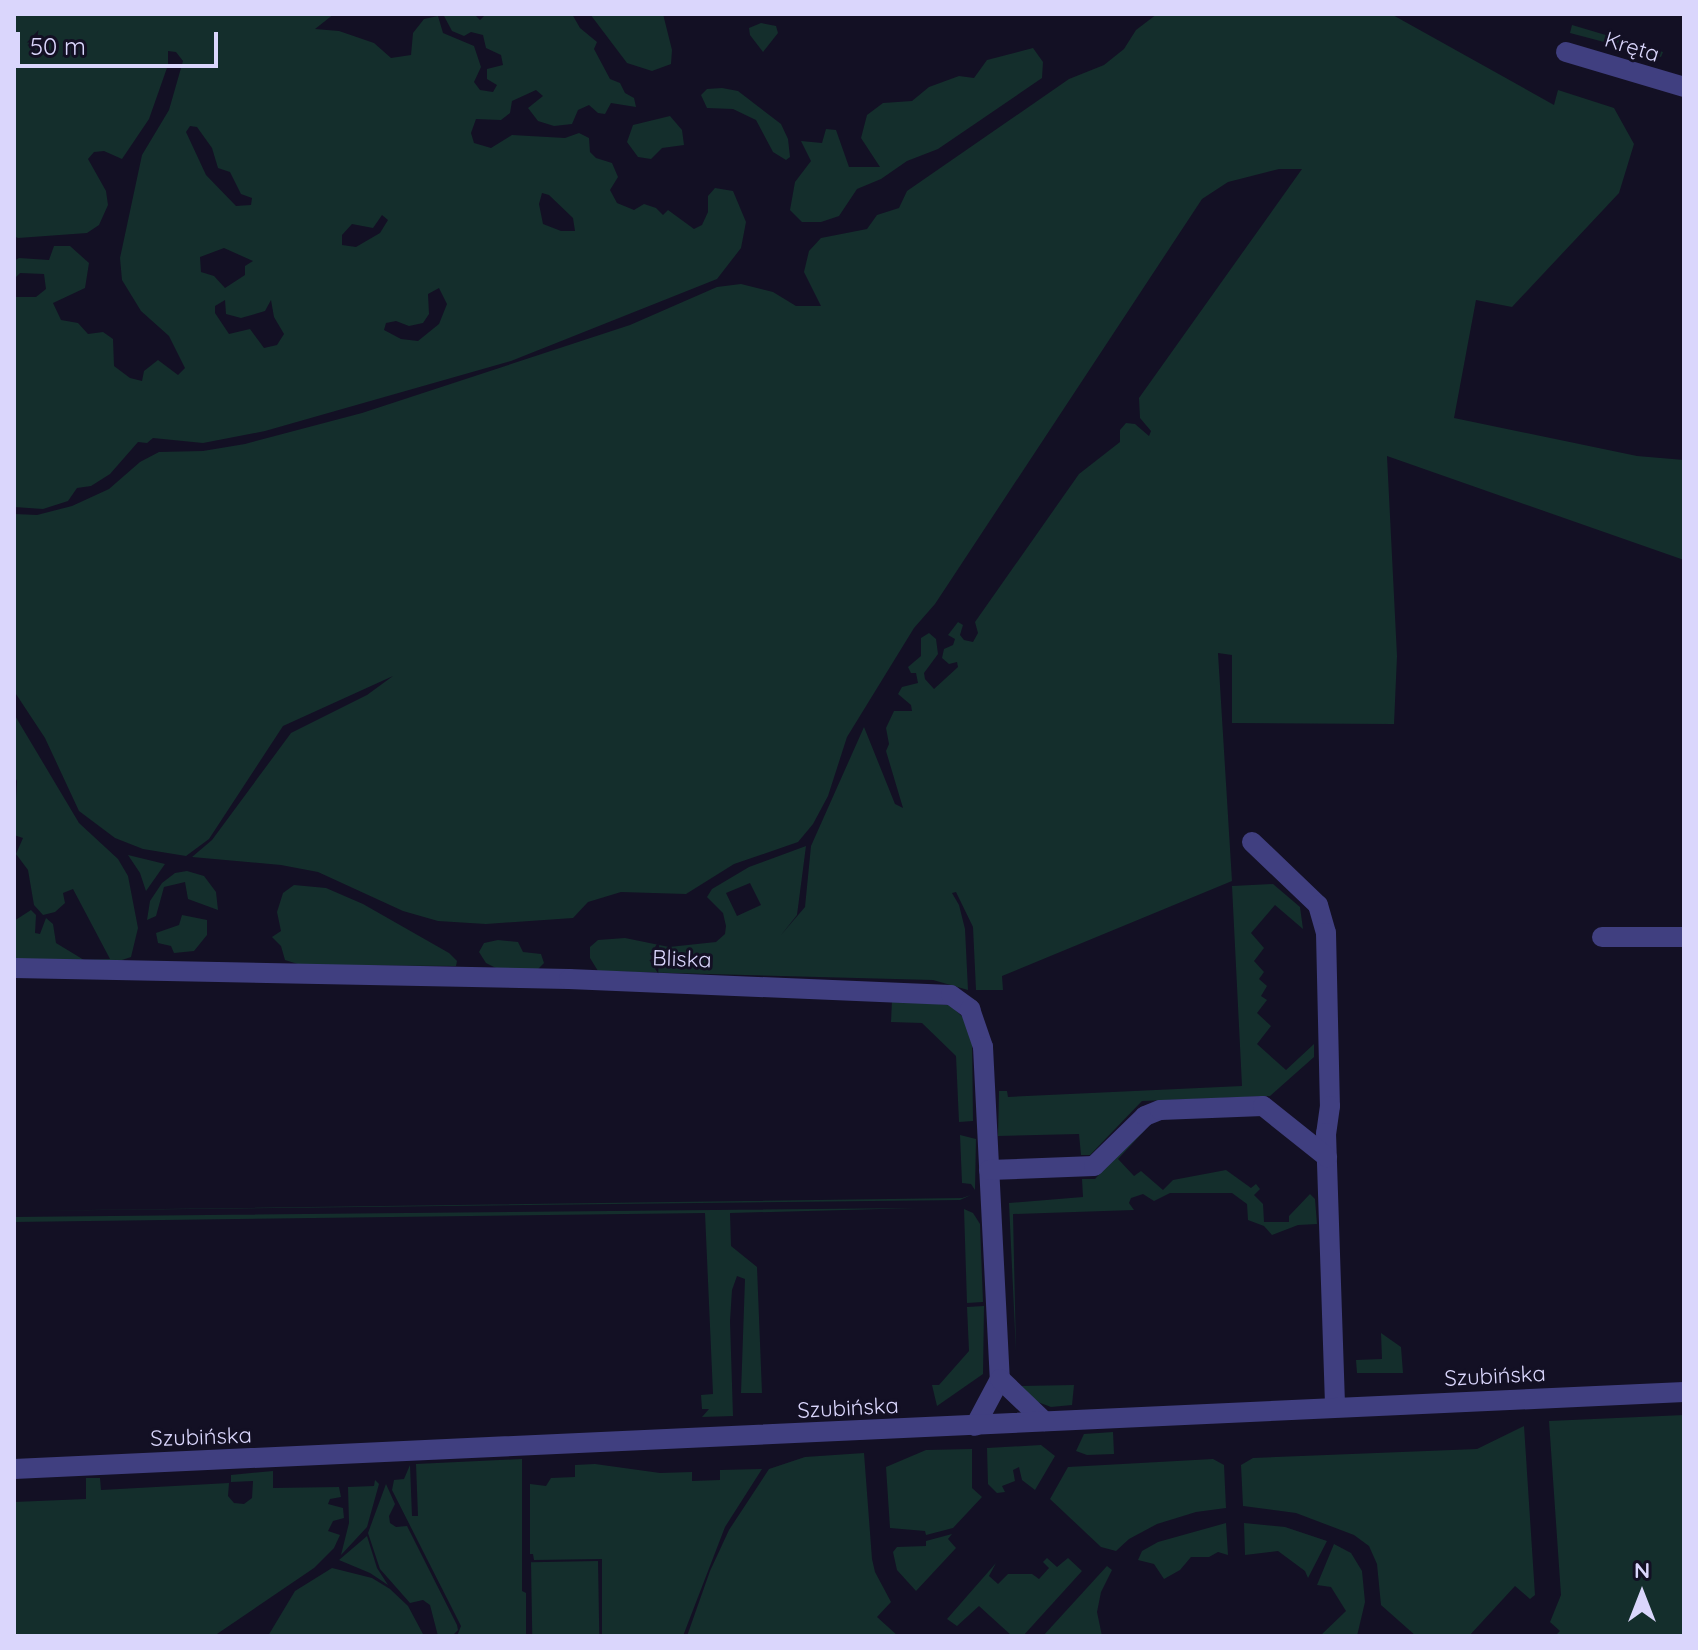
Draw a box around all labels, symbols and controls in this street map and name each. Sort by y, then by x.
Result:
scale bar [20,16,222,66]
street label: Kręta [1601,26,1663,68]
text: 50 m [30,31,86,61]
street label: Bliska [652,945,712,973]
street label: Szubińska [1444,1360,1546,1392]
street label: Szubińska [797,1392,899,1424]
street label: Szubińska [150,1422,252,1452]
north arrow [1602,1554,1682,1634]
text: N [1634,1556,1650,1584]

